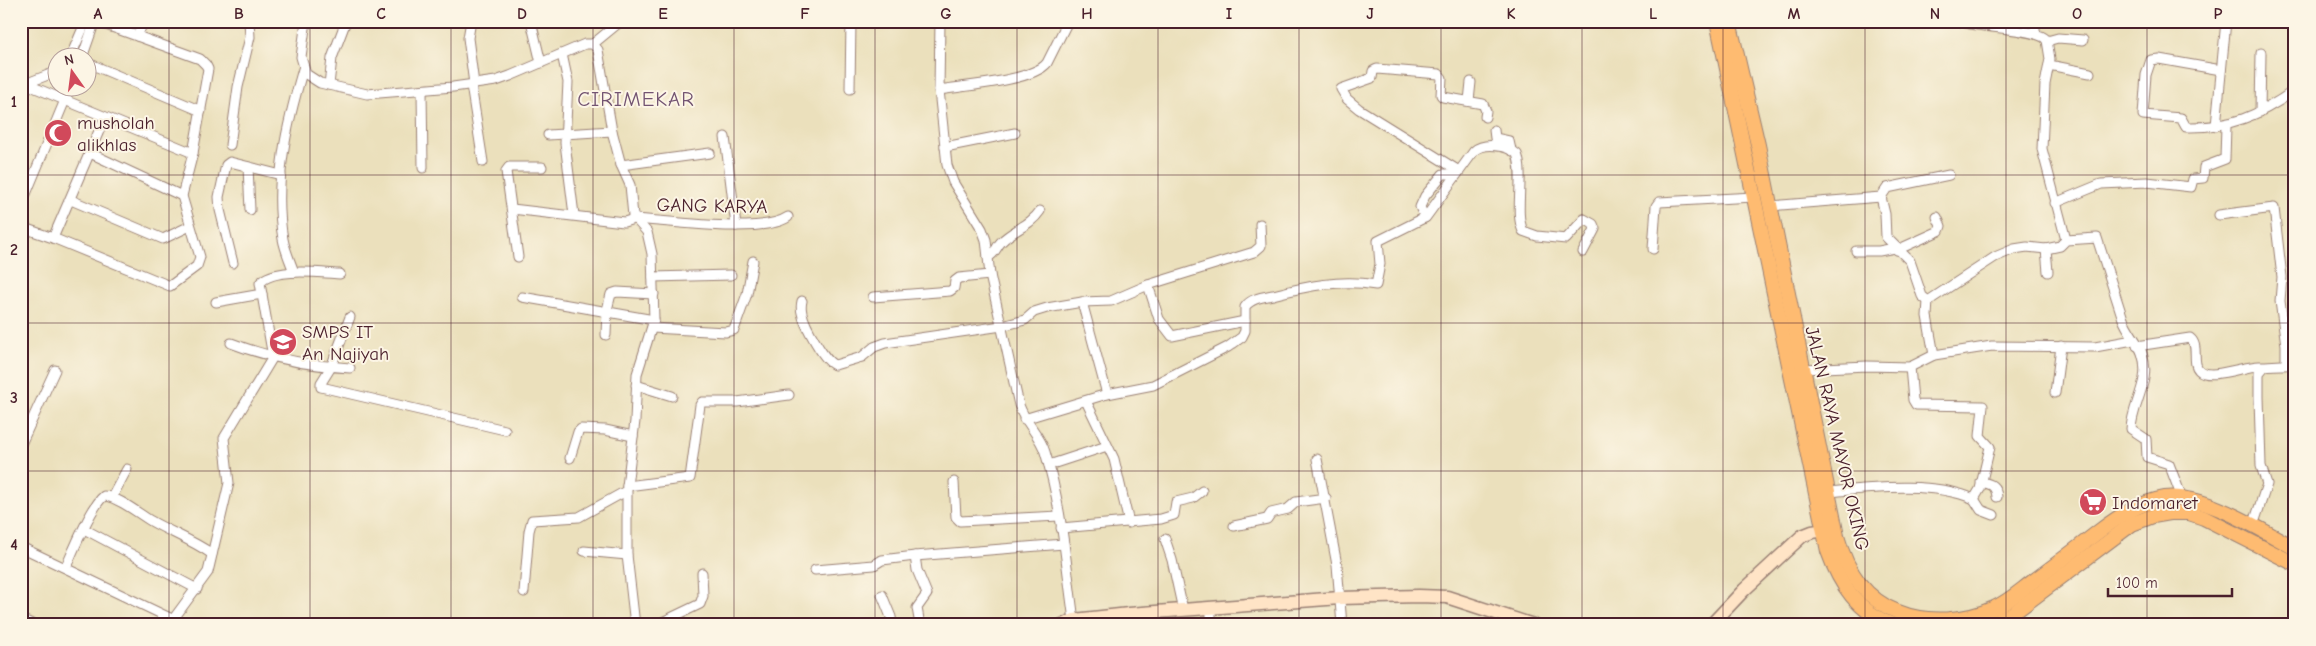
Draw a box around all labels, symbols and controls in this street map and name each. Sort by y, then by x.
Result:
text: A [94,5,103,23]
text: B [234,5,244,23]
text: C [376,5,386,23]
text: D [517,5,527,23]
text: E [658,5,668,23]
text: F [800,5,810,23]
text: G [940,5,952,23]
text: H [1081,5,1093,23]
text: I [1226,5,1232,23]
text: J [1366,5,1374,23]
text: K [1506,5,1516,23]
text: L [1649,5,1657,23]
text: M [1788,5,1801,23]
text: N [1930,5,1940,23]
text: O [2072,5,2082,23]
text: P [2214,5,2223,23]
north arrow [48,48,98,98]
text: N [62,51,75,69]
district label: CIRIMEKAR [577,87,695,111]
text: 1 [11,93,17,111]
place label: musholah alikhlas [77,112,155,156]
mosque icon: musholah alikhlas [43,118,73,148]
street label: GANG KARYA [656,194,768,218]
text: 2 [10,241,18,259]
place label: SMPS IT An Najiyah [302,321,389,365]
street label: JALAN RAYA MAYOR OKING [1800,324,1874,553]
school or university icon: SMPS IT An Najiyah [268,327,298,357]
text: 3 [10,389,18,407]
supermarket icon: Indomaret [2078,487,2108,517]
place label: Indomaret [2112,492,2198,514]
text: 4 [10,536,18,554]
scale bar [2108,566,2232,598]
text: 100 m [2116,574,2158,592]

